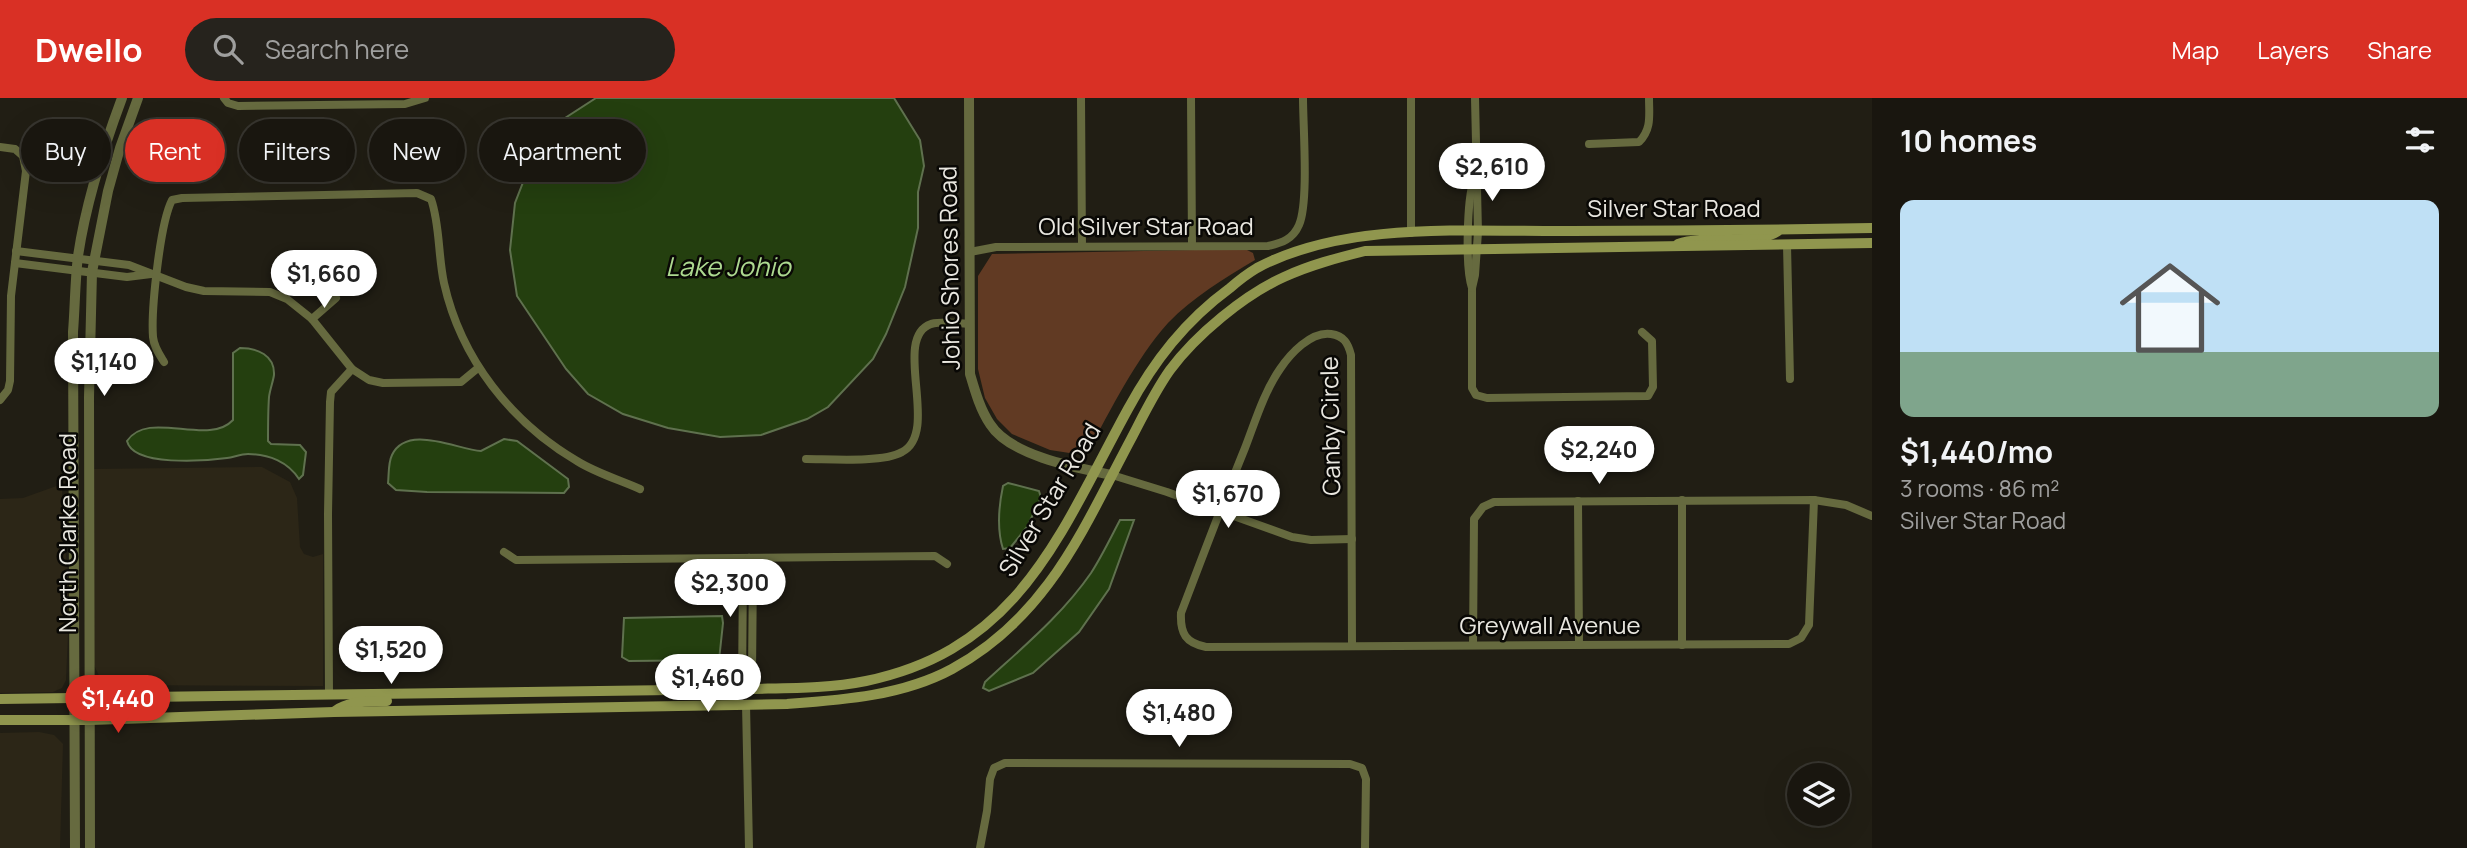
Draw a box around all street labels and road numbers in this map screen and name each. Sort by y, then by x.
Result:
street label: Johio Shores Road [930,166,967,370]
street label: Silver Star Road [1587,191,1761,224]
street label: Old Silver Star Road [1038,209,1254,242]
street label: Canby Circle [1312,356,1347,496]
street label: Silver Star Road [990,416,1107,582]
street label: North Clarke Road [50,433,83,633]
street label: Greywall Avenue [1460,608,1641,641]

